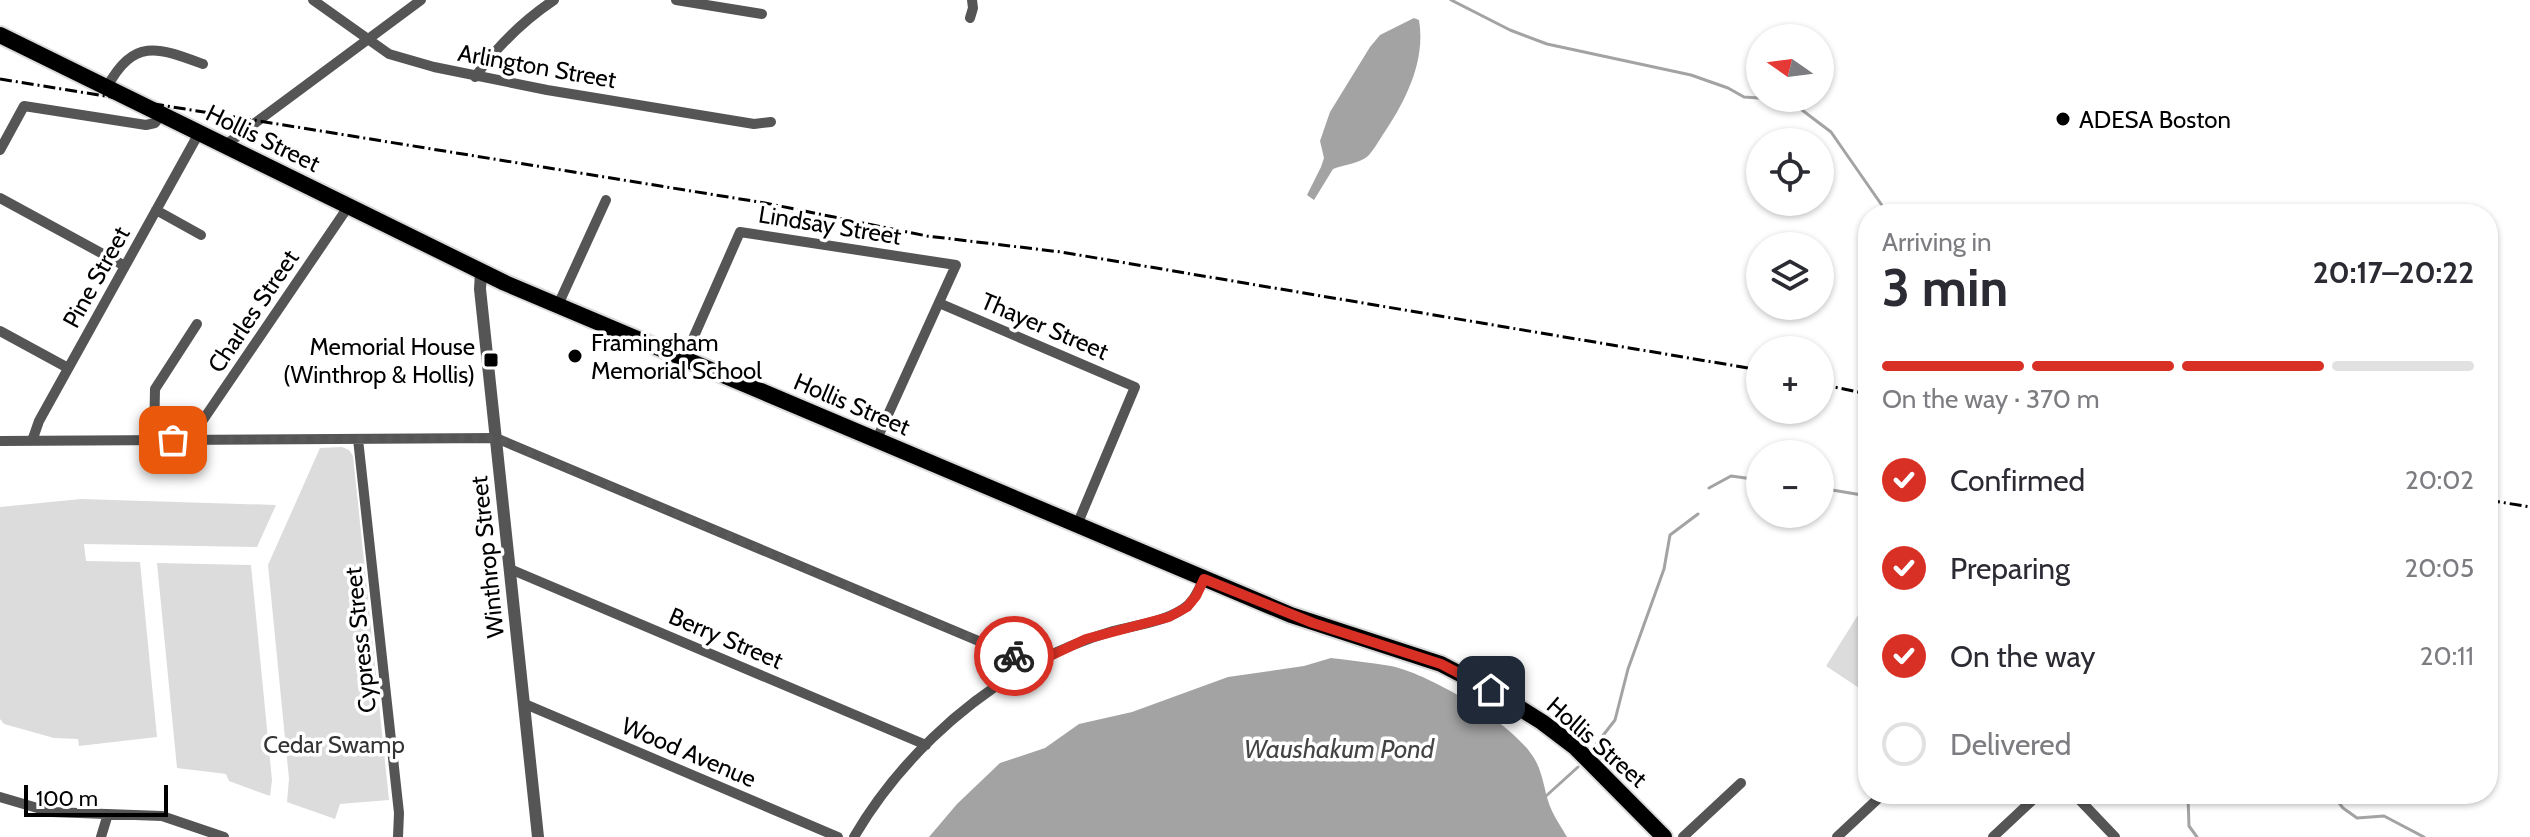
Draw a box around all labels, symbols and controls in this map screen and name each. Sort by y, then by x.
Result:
north arrow [1746,24,1834,112]
map controls [1746,24,1834,528]
street label: Arlington Street [456,38,618,94]
street label: Hollis Street [201,98,325,178]
place label: ADESA Boston [2079,105,2231,134]
marker: ADESA Boston [2054,110,2072,128]
button: locate [1746,128,1834,216]
street label: Lindsay Street [757,199,903,251]
street label: Pine Street [56,221,136,333]
text: Arriving in [1882,226,1992,258]
button: layers [1746,232,1834,320]
street label: Charles Street [201,244,305,378]
text: 20:17–20:22 [2313,254,2474,291]
text: 3 min [1882,256,2008,319]
street label: Thayer Street [977,286,1113,366]
place label: Framingham Memorial School [591,328,762,385]
place label: Memorial House (Winthrop & Hollis) [283,332,475,389]
button: + [1746,336,1834,424]
marker: Framingham Memorial School [566,347,584,365]
marker: Memorial House (Winthrop & Hollis) [482,351,500,369]
street label: Hollis Street [790,367,914,441]
text: On the way · 370 m [1882,383,2100,415]
pin [139,406,207,474]
icon: bag [151,418,195,462]
button: − [1746,440,1834,528]
icon: check [1882,458,1926,502]
text: Confirmed [1950,462,2085,499]
text: 20:02 [2405,464,2474,496]
street label: Winthrop Street [464,474,510,640]
icon: check [1882,546,1926,590]
text: Preparing [1950,550,2070,587]
text: 20:05 [2405,552,2474,584]
street label: Cypress Street [338,566,382,714]
street label: Berry Street [665,601,787,675]
courier [974,616,1054,696]
icon: bike [992,634,1036,678]
icon: check [1882,634,1926,678]
text: On the way [1950,638,2095,675]
text: 20:11 [2420,640,2474,672]
pin [1457,656,1525,724]
icon: home [1469,668,1513,712]
street label: Hollis Street [1541,691,1653,793]
street label: Wood Avenue [618,711,760,793]
text: Delivered [1950,726,2071,763]
park label: Cedar Swamp [263,730,405,759]
water label: Waushakum Pond [1244,733,1436,765]
scale bar [24,781,168,817]
text: 100 m [36,785,98,812]

